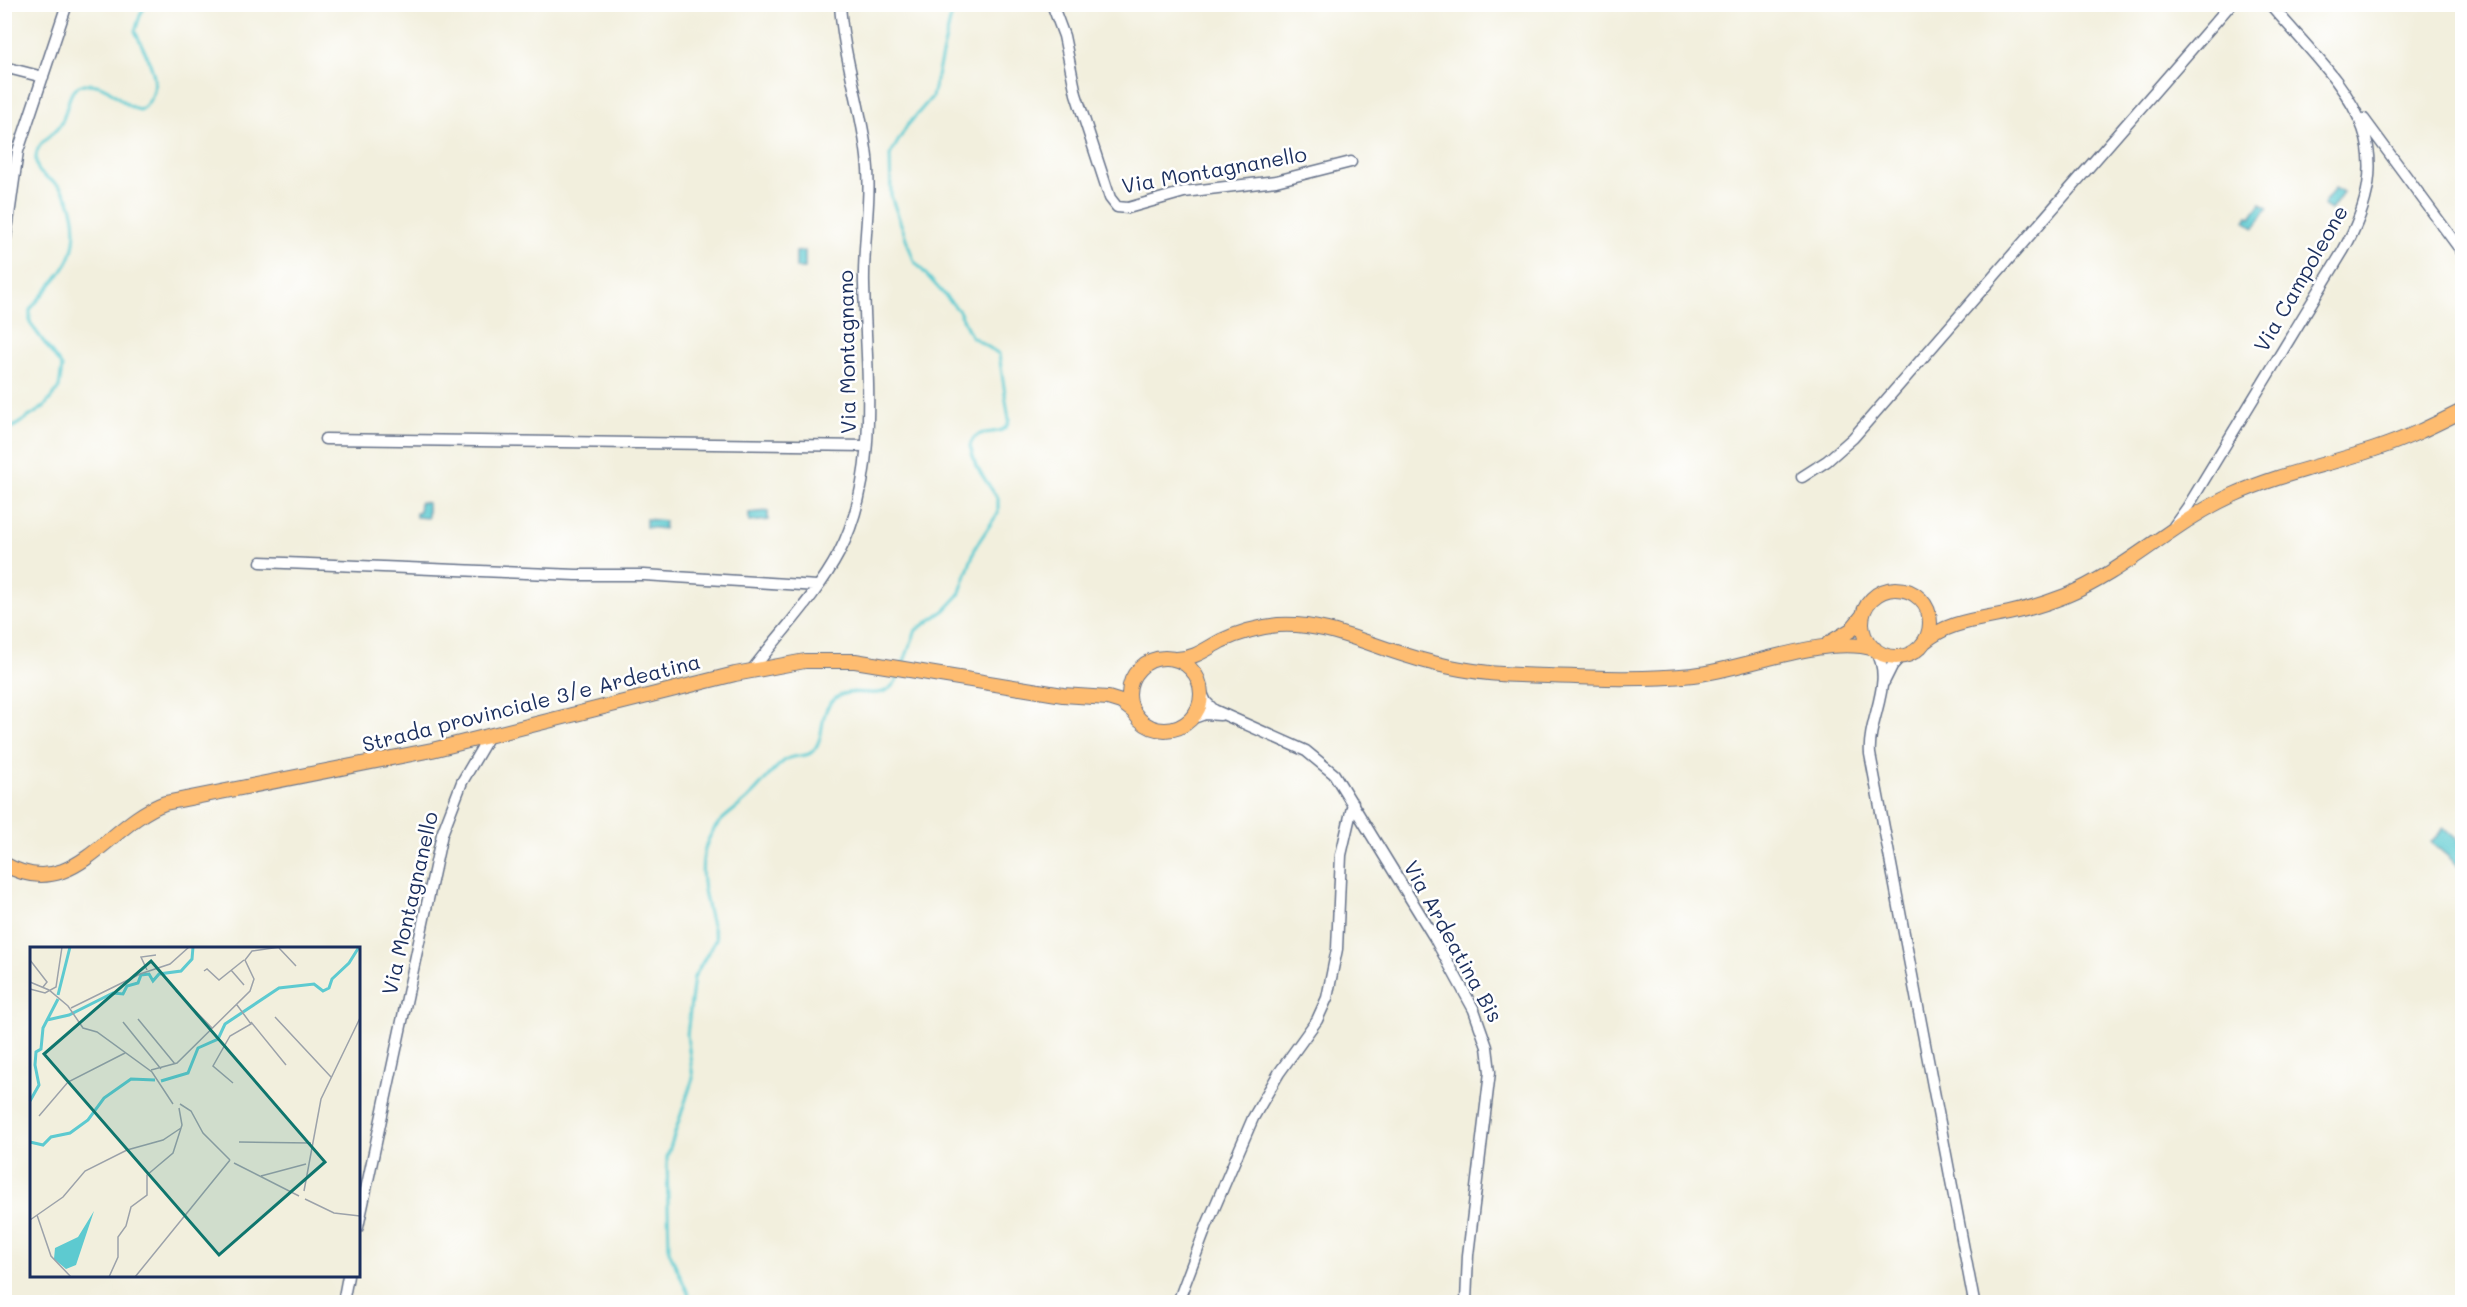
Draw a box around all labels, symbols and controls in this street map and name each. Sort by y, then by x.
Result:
street label: Via Montagnanello [1119,139,1309,199]
street label: Via Campoleone [2247,200,2353,356]
street label: Via Montagnano [831,270,861,434]
street label: Strada provinciale 3/e Ardeatina [359,647,703,757]
street label: Via Montagnanello [375,809,443,997]
street label: Via Ardeatina Bis [1398,855,1510,1027]
inset map [30,947,360,1277]

